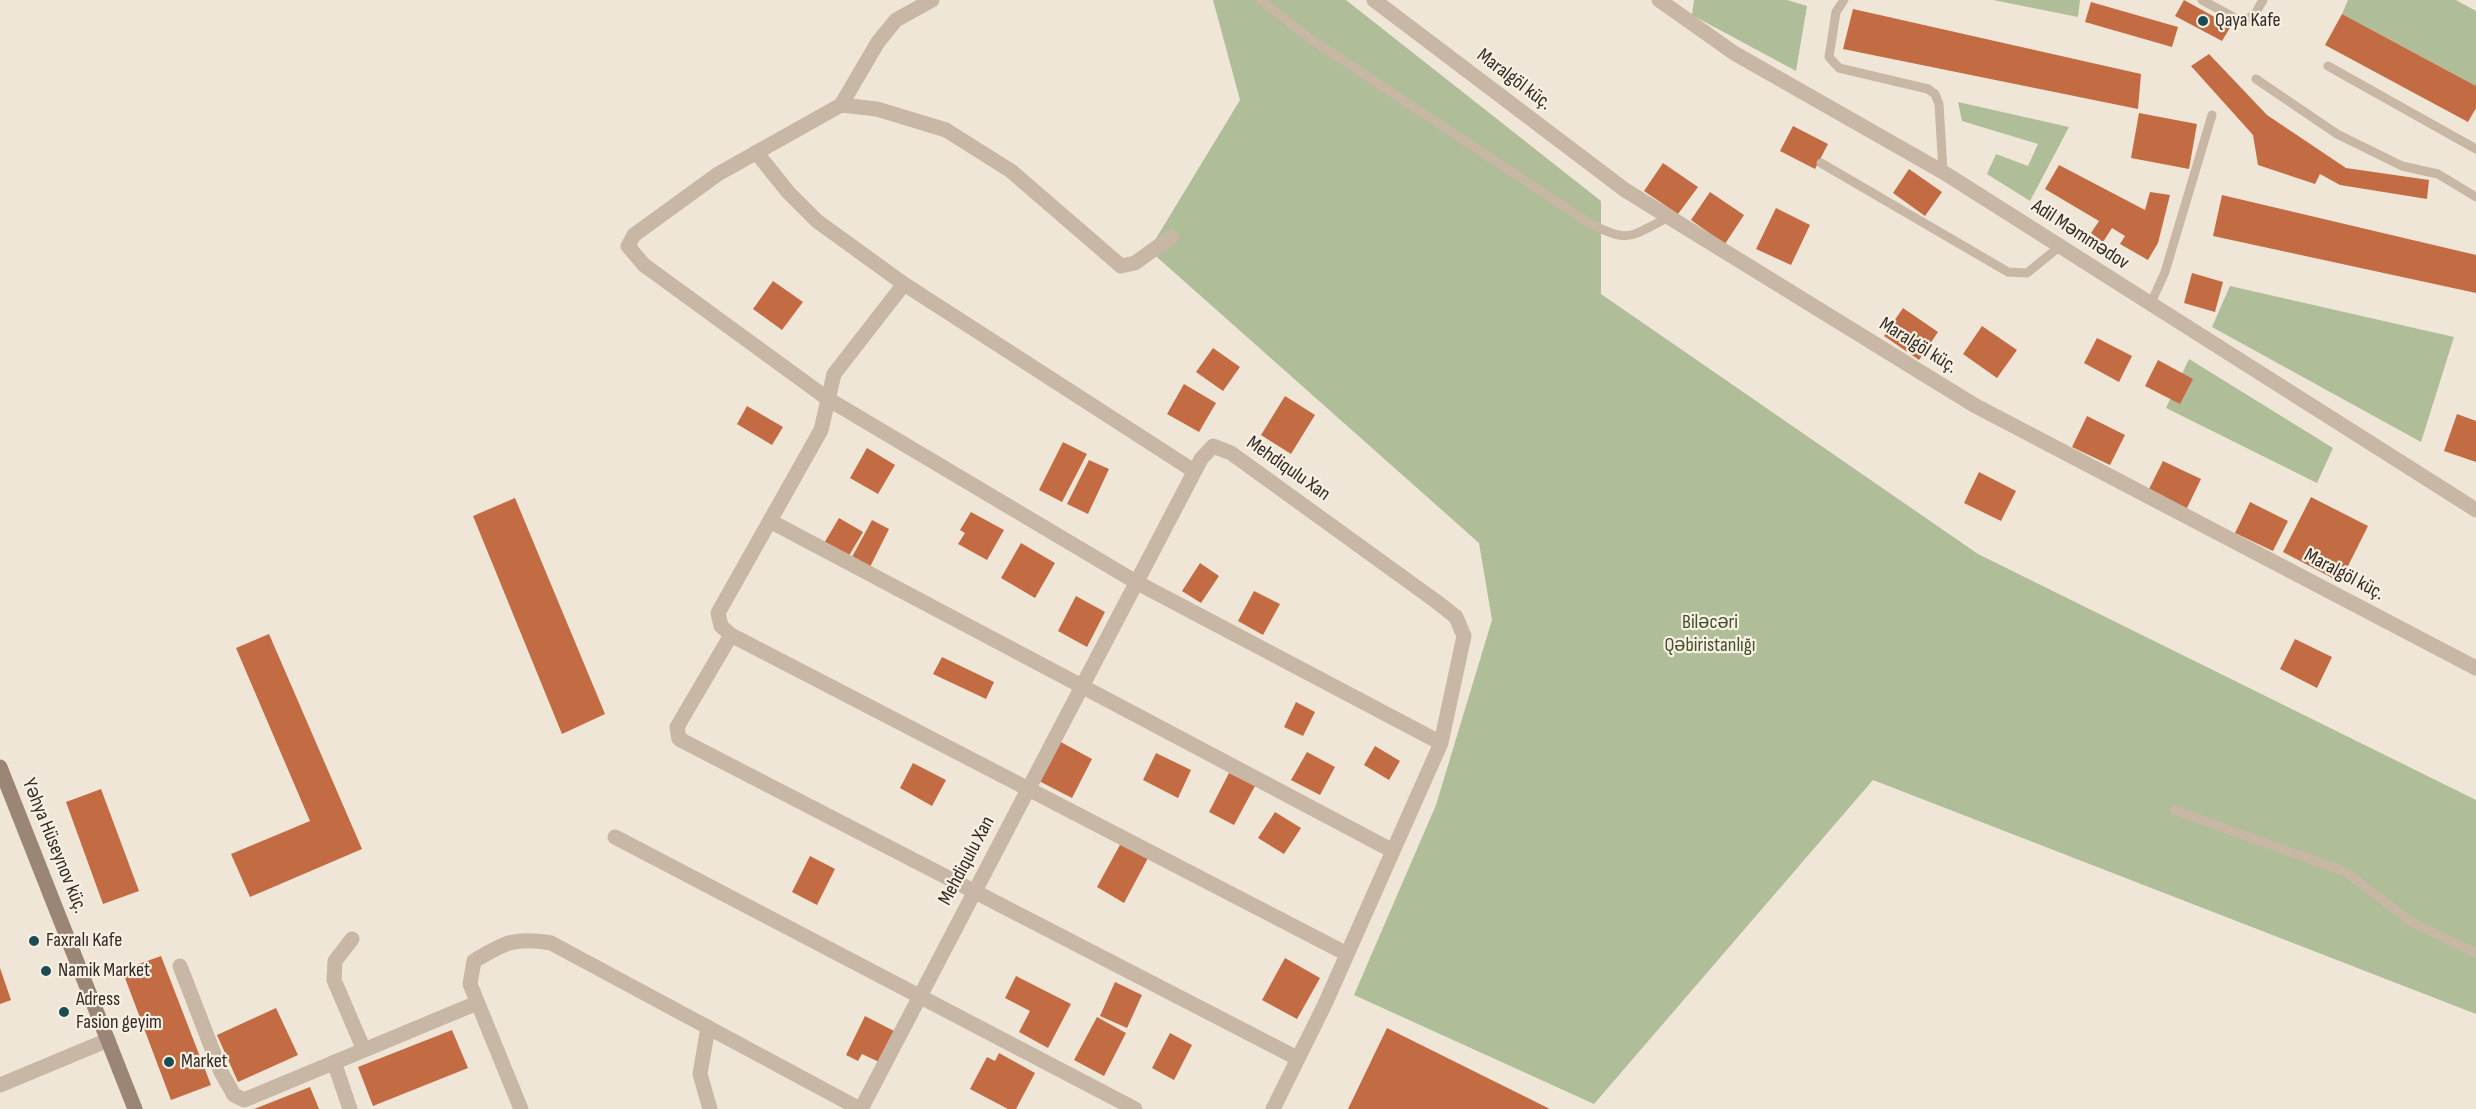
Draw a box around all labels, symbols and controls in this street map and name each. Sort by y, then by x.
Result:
place label: Qaya Kafe [2215,9,2281,33]
marker: Qaya Kafe [2196,14,2210,28]
street label: Maralgöl küç. [1472,44,1556,116]
street label: Adil Məmmədov [2027,195,2133,275]
street label: Maralgöl küç. [1874,313,1962,379]
street label: Mehdiqulu Xan [1241,431,1335,507]
street label: Maralgöl küç. [2300,544,2388,606]
park label: Biləcəri Qəbiristanlığı [1664,611,1756,658]
street label: Yəhya Hüseynov küç. [16,775,92,917]
street label: Mehdiqulu Xan [934,813,1000,909]
place label: Faxralı Kafe [46,929,122,953]
marker: Faxralı Kafe [27,934,41,948]
place label: Namik Market [58,959,150,983]
marker: Namik Market [39,964,53,978]
place label: Adress Fasion geyim [76,988,162,1035]
marker: Adress Fasion geyim [57,1005,71,1019]
place label: Market [181,1050,228,1074]
marker: Market [162,1055,176,1069]

